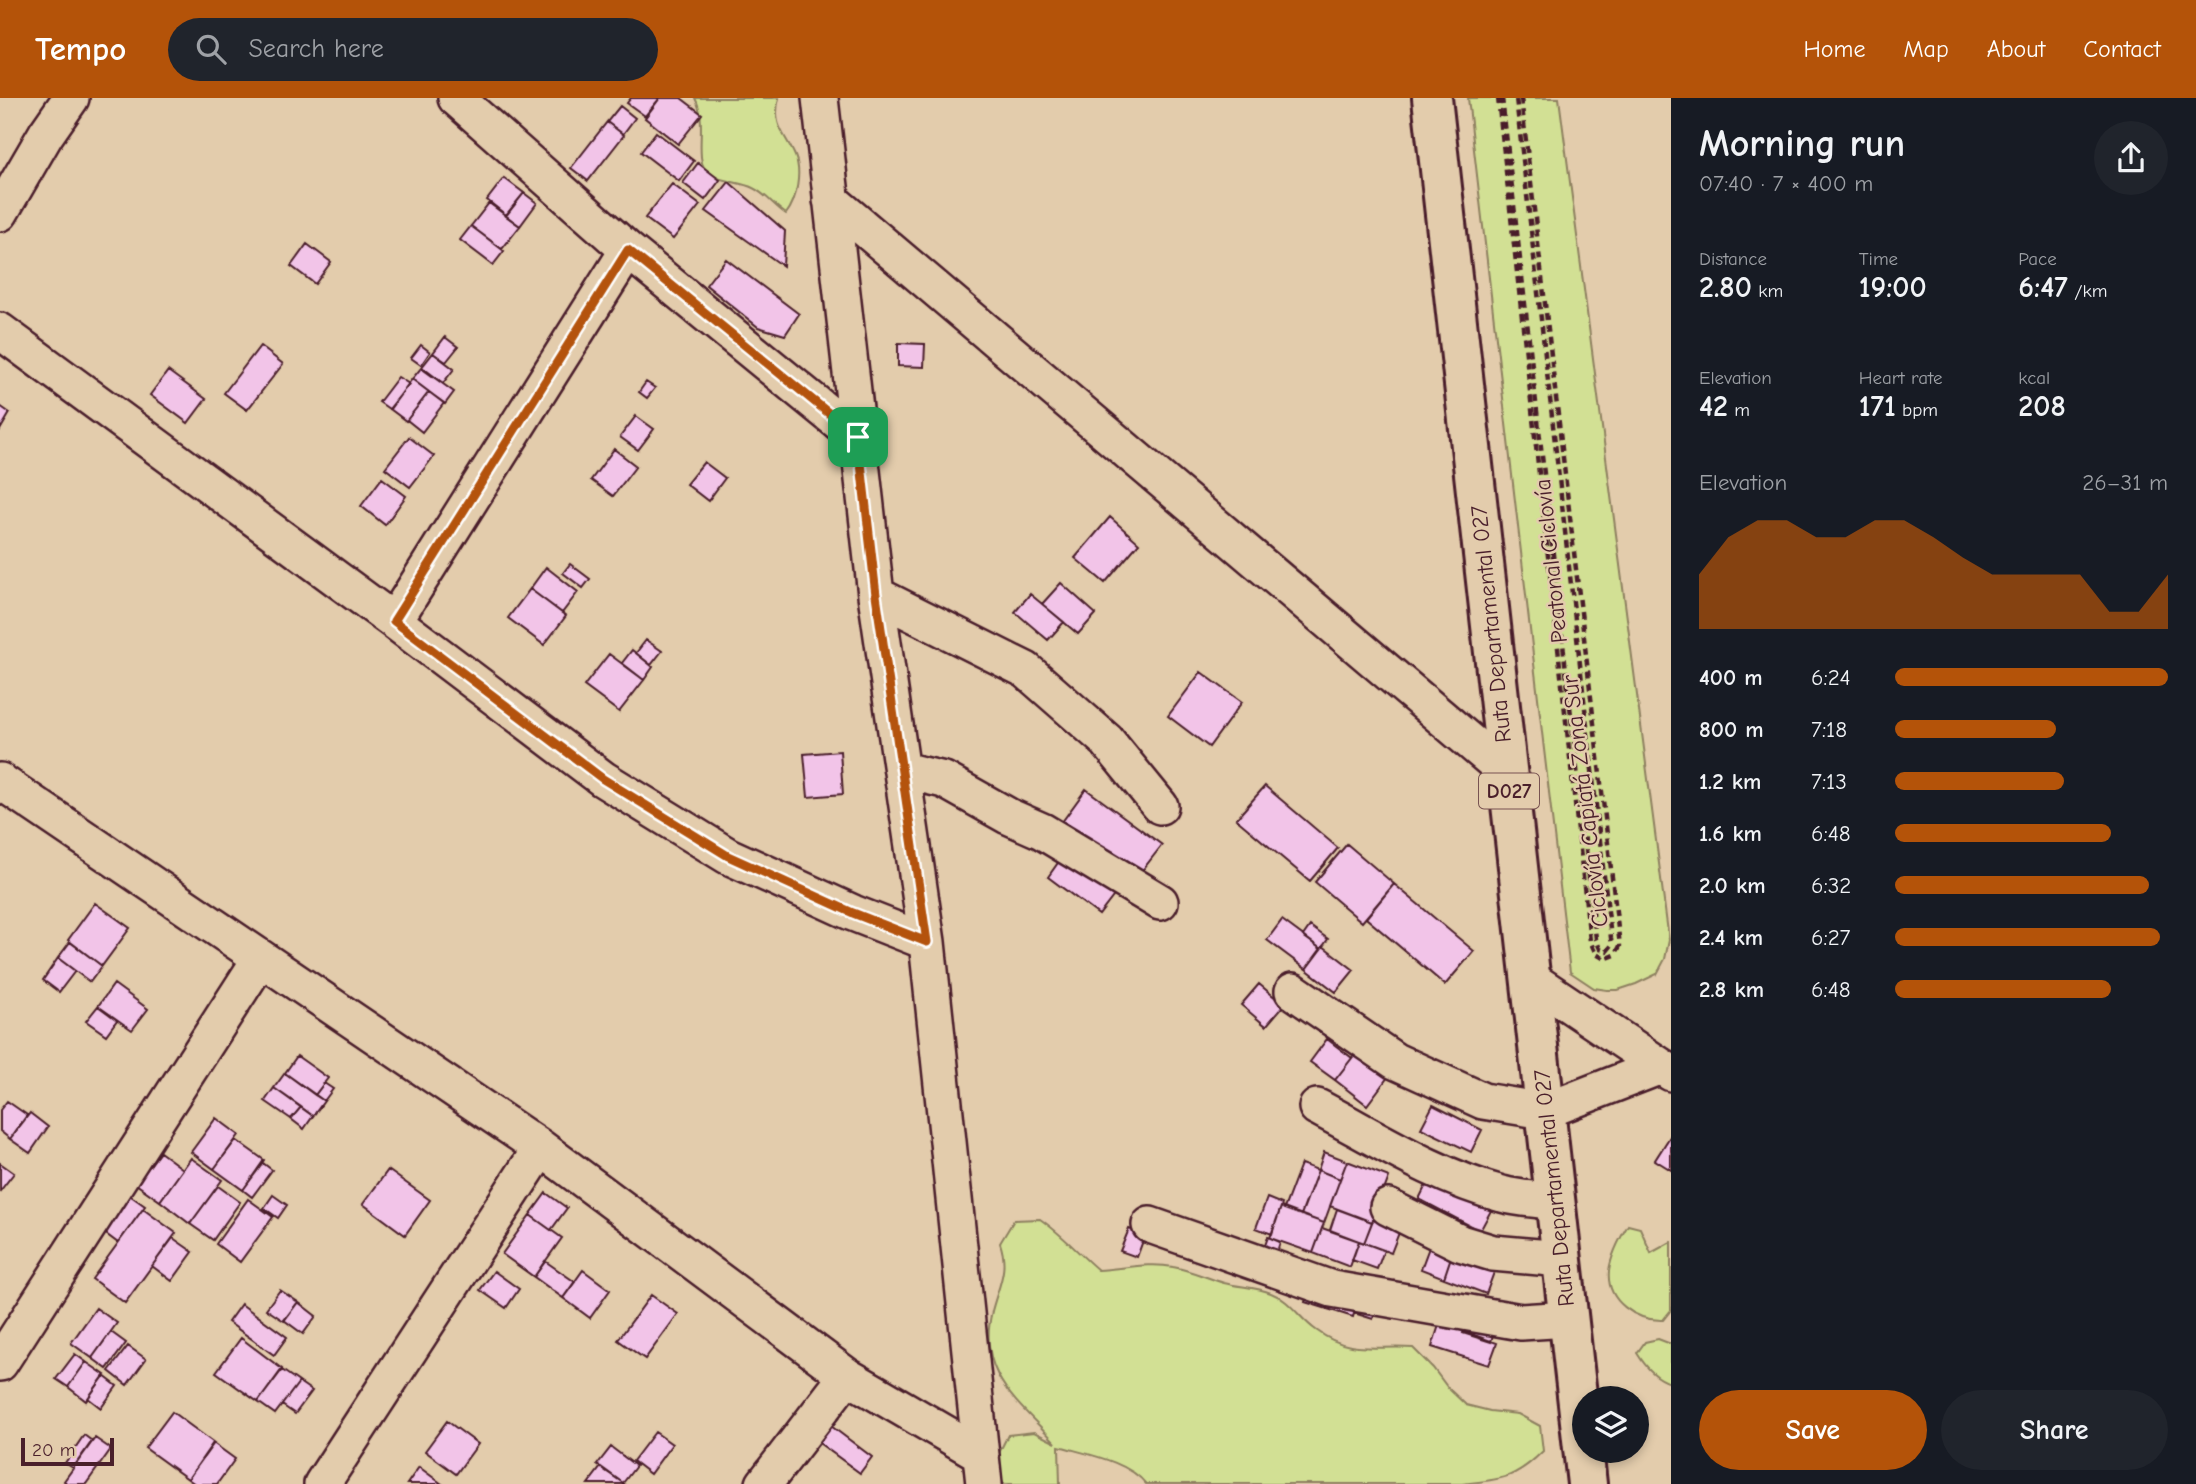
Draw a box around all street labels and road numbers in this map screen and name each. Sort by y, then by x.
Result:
street label: Peatonal Ciclovía [1529,478,1573,644]
street label: Ruta Departamental 027 [1465,504,1517,744]
street label: Ciclovía Capiatá Zona Sur [1556,672,1614,929]
road number: D027 [1479,774,1539,808]
street label: Ruta Departamental 027 [1528,1068,1580,1308]

